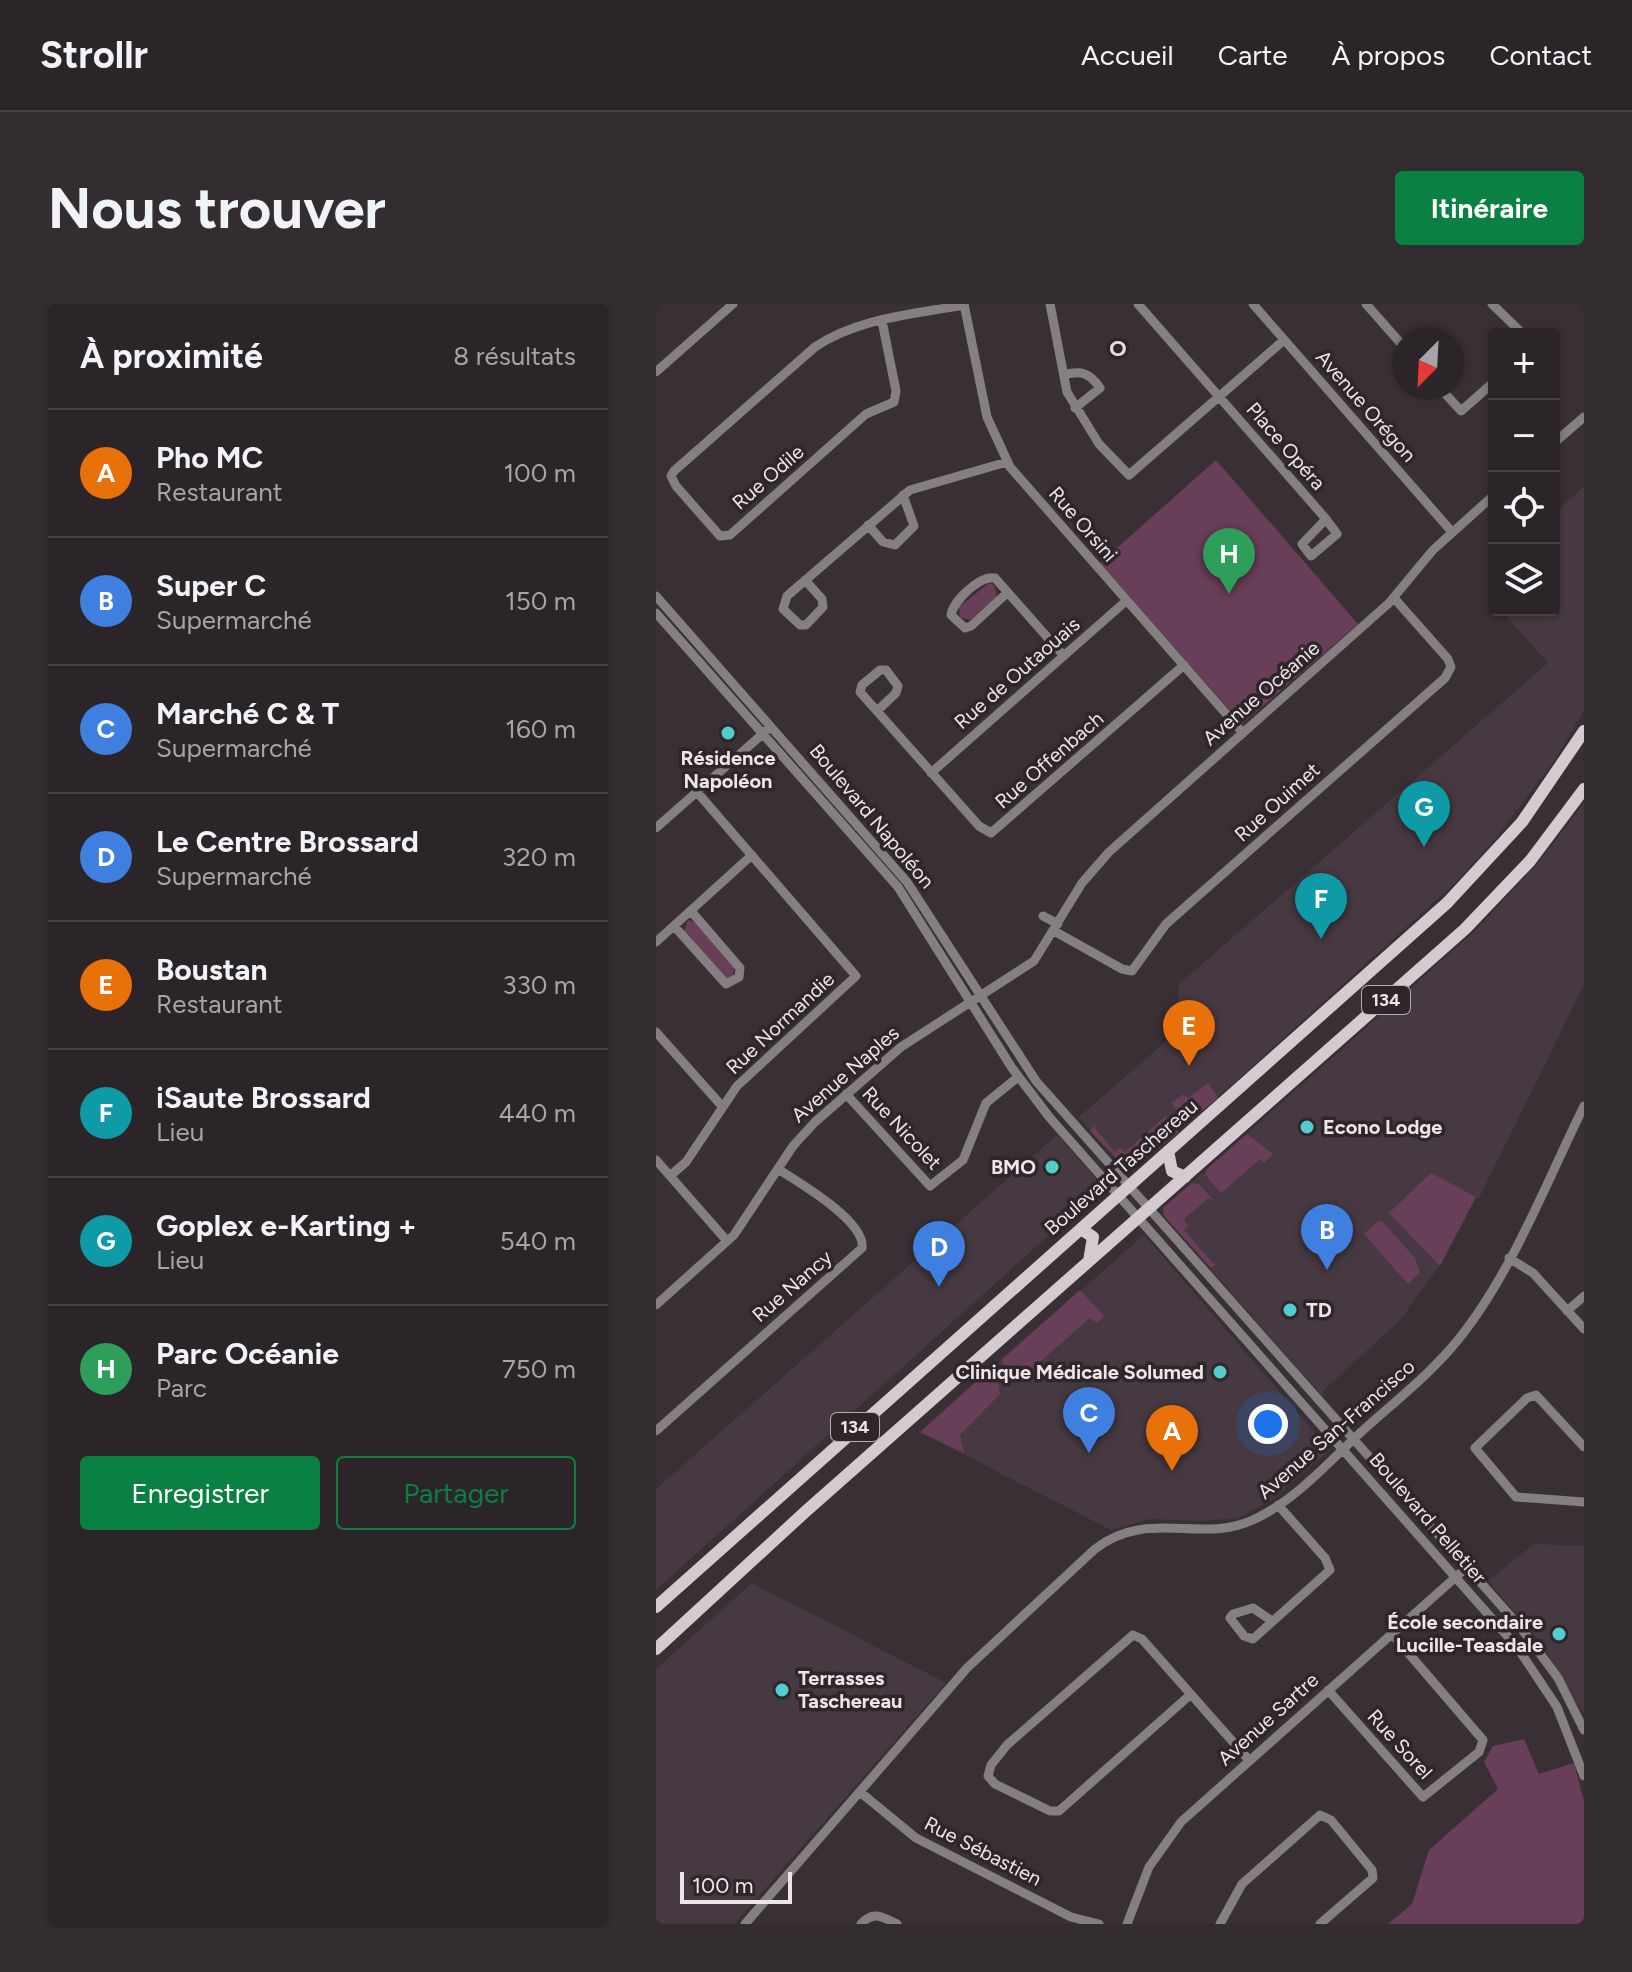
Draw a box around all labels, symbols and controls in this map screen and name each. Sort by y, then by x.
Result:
text: Strollr [40,32,148,78]
text: Accueil [1081,38,1174,72]
text: Carte [1218,38,1287,72]
text: À propos [1331,38,1445,72]
text: Contact [1489,38,1592,72]
button: Itinéraire [1395,171,1584,245]
text: Nous trouver [48,175,386,242]
north arrow [1392,328,1464,400]
map controls [1488,328,1560,616]
button: + [1488,328,1560,400]
district label: O [1109,335,1127,362]
text: À proximité [80,336,263,377]
text: 8 résultats [453,340,576,372]
street label: Avenue Orégon [1311,345,1421,467]
street label: Place Opéra [1241,397,1331,495]
button: − [1488,400,1560,472]
text: Pho MC [156,439,263,476]
street label: Rue Odile [727,439,809,515]
text: A [97,457,115,489]
text: 100 m [503,457,576,489]
button: locate [1488,472,1560,544]
text: Restaurant [156,476,283,508]
street label: Rue Orsini [1044,482,1122,566]
pin: H [1203,528,1255,594]
button: layers [1488,544,1560,616]
text: Super C [156,567,266,604]
text: B [98,585,114,617]
text: 150 m [505,585,576,617]
text: Supermarché [156,604,312,636]
street label: Rue de Outaouais [949,612,1085,734]
street label: Avenue Océanie [1198,636,1324,750]
text: Marché C & T [156,695,339,732]
street label: Rue Offenbach [990,706,1108,814]
text: C [97,713,115,745]
text: 160 m [505,713,576,745]
marker: Résidence Napoléon [719,724,737,742]
text: Supermarché [156,732,312,764]
street label: Boulevard Napoléon [805,739,939,893]
place label: Résidence Napoléon [681,746,775,793]
street label: Rue Ouimet [1229,757,1325,847]
pin: G [1398,781,1450,847]
text: Le Centre Brossard [156,823,419,860]
text: D [97,841,115,873]
text: 320 m [502,841,576,873]
text: Supermarché [156,860,312,892]
pin: F [1295,873,1347,939]
text: Boustan [156,951,268,988]
street label: Rue Normandie [721,967,839,1079]
text: E [98,969,114,1001]
text: 330 m [502,969,576,1001]
road number: 134 [1362,986,1410,1014]
text: Restaurant [156,988,283,1020]
pin: E [1163,1000,1215,1066]
street label: Avenue Naples [786,1021,904,1127]
text: iSaute Brossard [156,1079,371,1116]
street label: Rue Nicolet [857,1081,947,1175]
street label: Boulevard Taschereau [1040,1094,1202,1240]
text: F [99,1097,113,1129]
text: 440 m [498,1097,576,1129]
place label: Econo Lodge [1323,1115,1442,1139]
text: Lieu [156,1116,204,1148]
marker: Econo Lodge [1298,1118,1316,1136]
place label: BMO [991,1155,1036,1179]
marker: BMO [1043,1158,1061,1176]
pin: B [1301,1204,1353,1270]
text: Goplex e-Karting + [156,1207,417,1244]
pin: D [913,1221,965,1287]
text: G [96,1225,116,1257]
text: 540 m [500,1225,576,1257]
text: Lieu [156,1244,204,1276]
street label: Rue Nancy [747,1245,837,1327]
place label: TD [1306,1298,1332,1322]
marker: TD [1281,1301,1299,1319]
text: Parc Océanie [156,1335,339,1372]
text: H [96,1353,116,1385]
text: 750 m [502,1353,576,1385]
street label: Avenue San-Francisco [1252,1354,1420,1504]
place label: Clinique Médicale Solumed [955,1360,1204,1384]
marker: Clinique Médicale Solumed [1211,1363,1229,1381]
text: Parc [156,1372,207,1404]
pin: C [1063,1387,1115,1453]
your location [1248,1404,1288,1444]
pin: A [1146,1405,1198,1471]
road number: 134 [831,1413,879,1441]
street label: Boulevard Pelletier [1365,1448,1492,1589]
button: Enregistrer [80,1456,320,1530]
button: Partager [336,1456,576,1530]
place label: École secondaire Lucille-Teasdale [1387,1610,1543,1657]
marker: École secondaire Lucille-Teasdale [1550,1625,1568,1643]
place label: Terrasses Taschereau [798,1666,902,1713]
street label: Avenue Sartre [1213,1668,1323,1770]
marker: Terrasses Taschereau [773,1681,791,1699]
street label: Rue Sorel [1362,1704,1438,1784]
street label: Rue Sébastien [920,1811,1046,1891]
scale bar [680,1868,792,1904]
text: 100 m [692,1872,753,1899]

